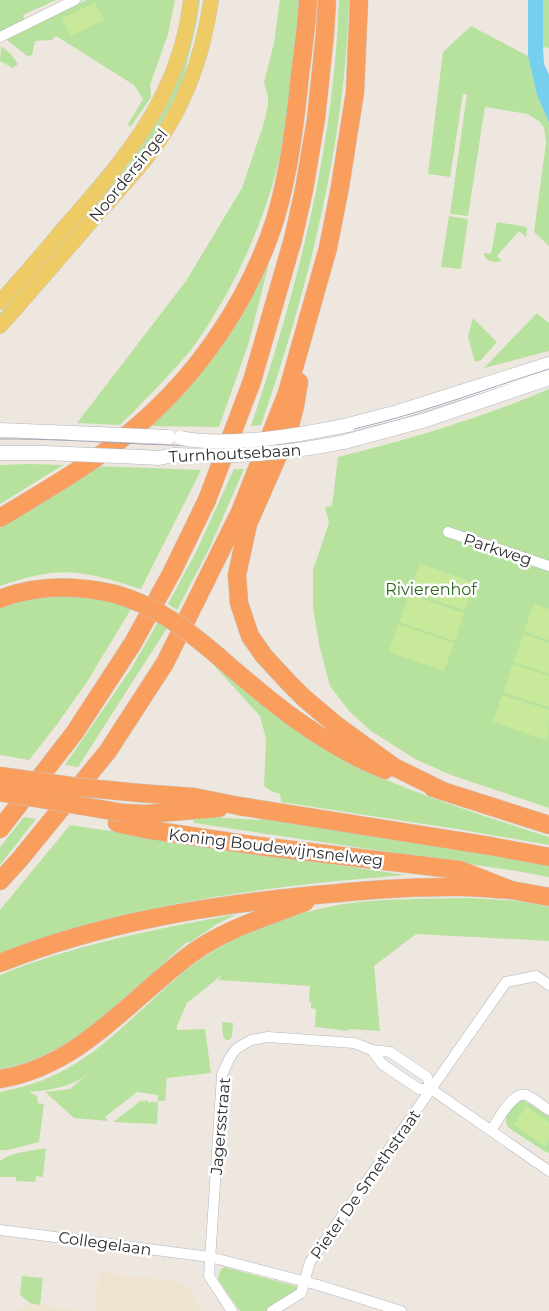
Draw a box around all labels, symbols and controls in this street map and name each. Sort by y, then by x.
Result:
street label: Noordersingel [85,125,172,226]
street label: Turnhoutsebaan [168,441,302,466]
street label: Parkweg [461,530,534,569]
park label: Rivierenhof [385,580,477,599]
street label: Koning Boudewijnsnelweg [168,825,384,870]
street label: Jagersstraat [207,1076,234,1177]
street label: Pieter De Smethstraat [307,1105,425,1263]
street label: Collegelaan [57,1228,153,1259]

